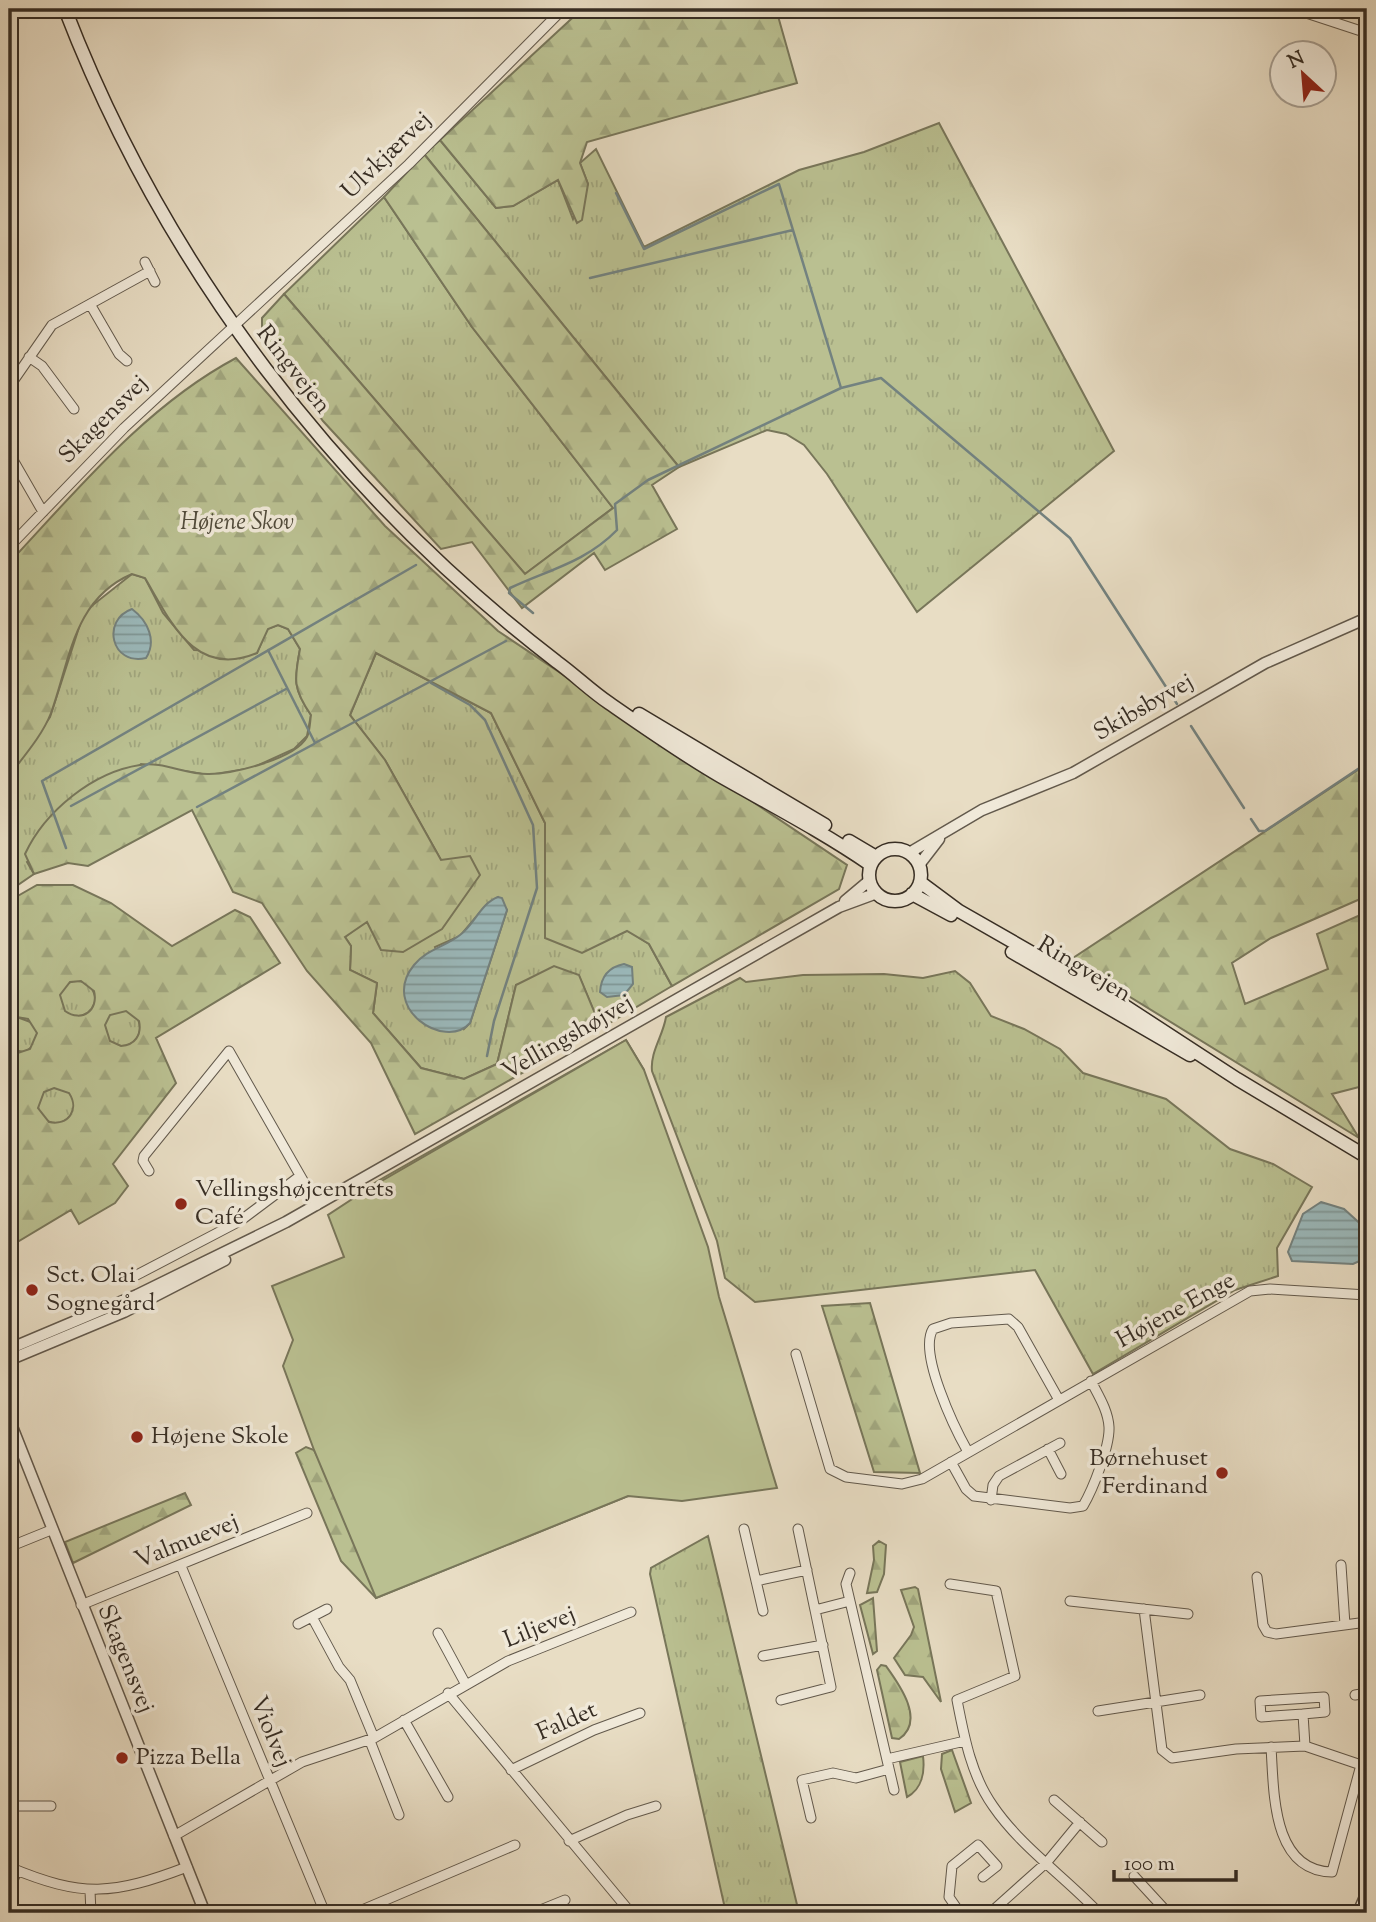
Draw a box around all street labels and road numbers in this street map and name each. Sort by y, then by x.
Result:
street label: Ulvkjærvej [334,104,440,208]
street label: Ringvejen [247,318,339,422]
street label: Skagensvej [52,368,156,472]
street label: Skibsbyvej [1088,666,1200,750]
street label: Ringvejen [1030,928,1138,1012]
street label: Vellingshøjvej [496,987,640,1089]
street label: Højene Enge [1110,1264,1242,1358]
street label: Valmuevej [130,1506,244,1578]
street label: Liljevej [499,1598,581,1658]
street label: Skagensvej [88,1600,162,1718]
street label: Violvej [240,1691,300,1773]
street label: Faldet [531,1694,603,1750]

